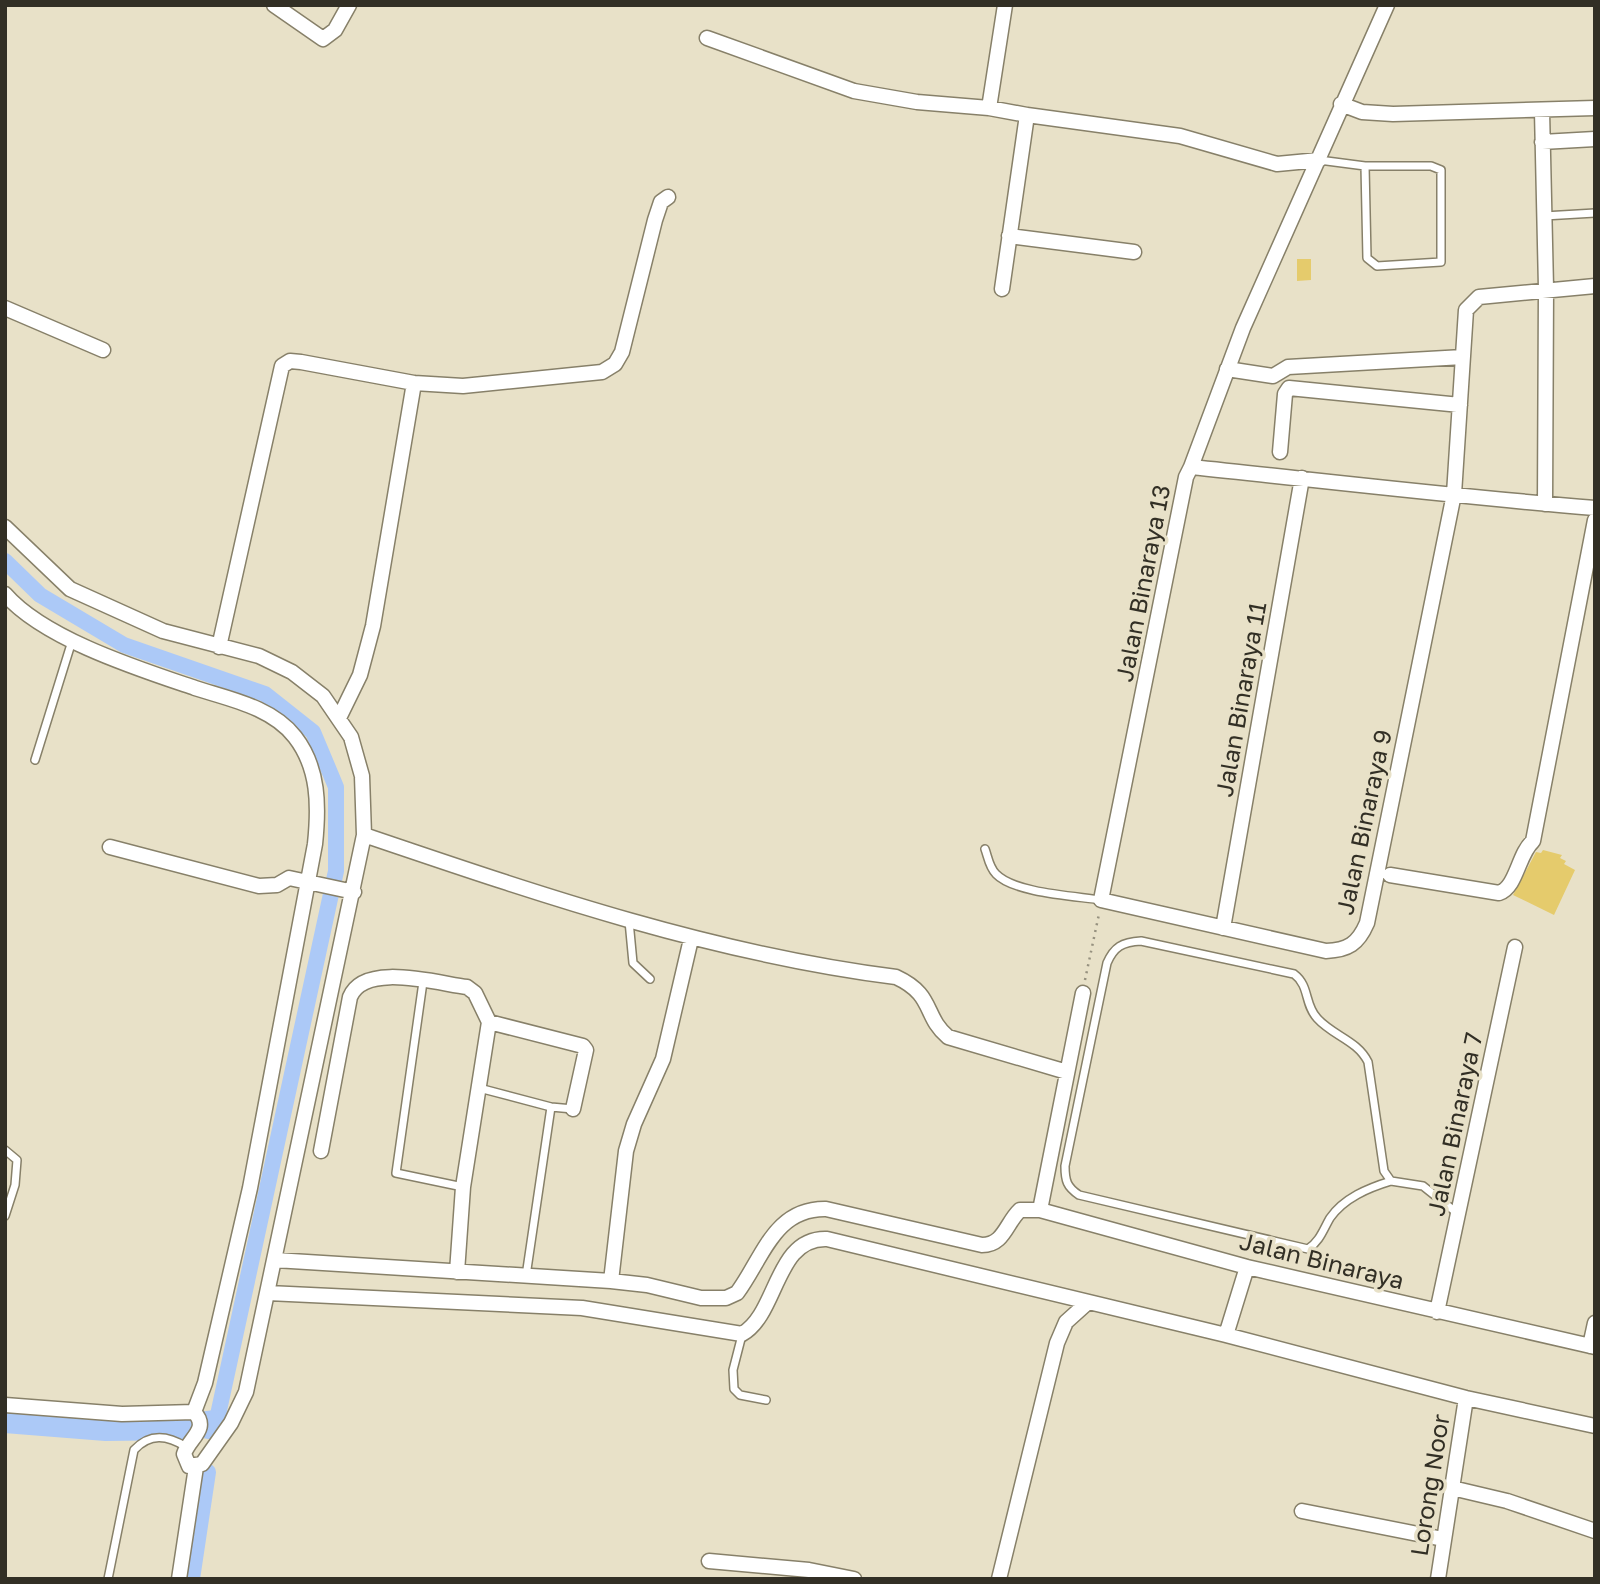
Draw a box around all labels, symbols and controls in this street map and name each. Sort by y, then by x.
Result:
street label: Jalan Binaraya 13 [1109,482,1175,684]
street label: Jalan Binaraya 11 [1209,599,1271,799]
street label: Jalan Binaraya 9 [1329,727,1397,917]
street label: Jalan Binaraya 7 [1420,1030,1488,1218]
street label: Jalan Binaraya [1237,1226,1407,1294]
street label: Lorong Noor [1403,1412,1455,1558]

